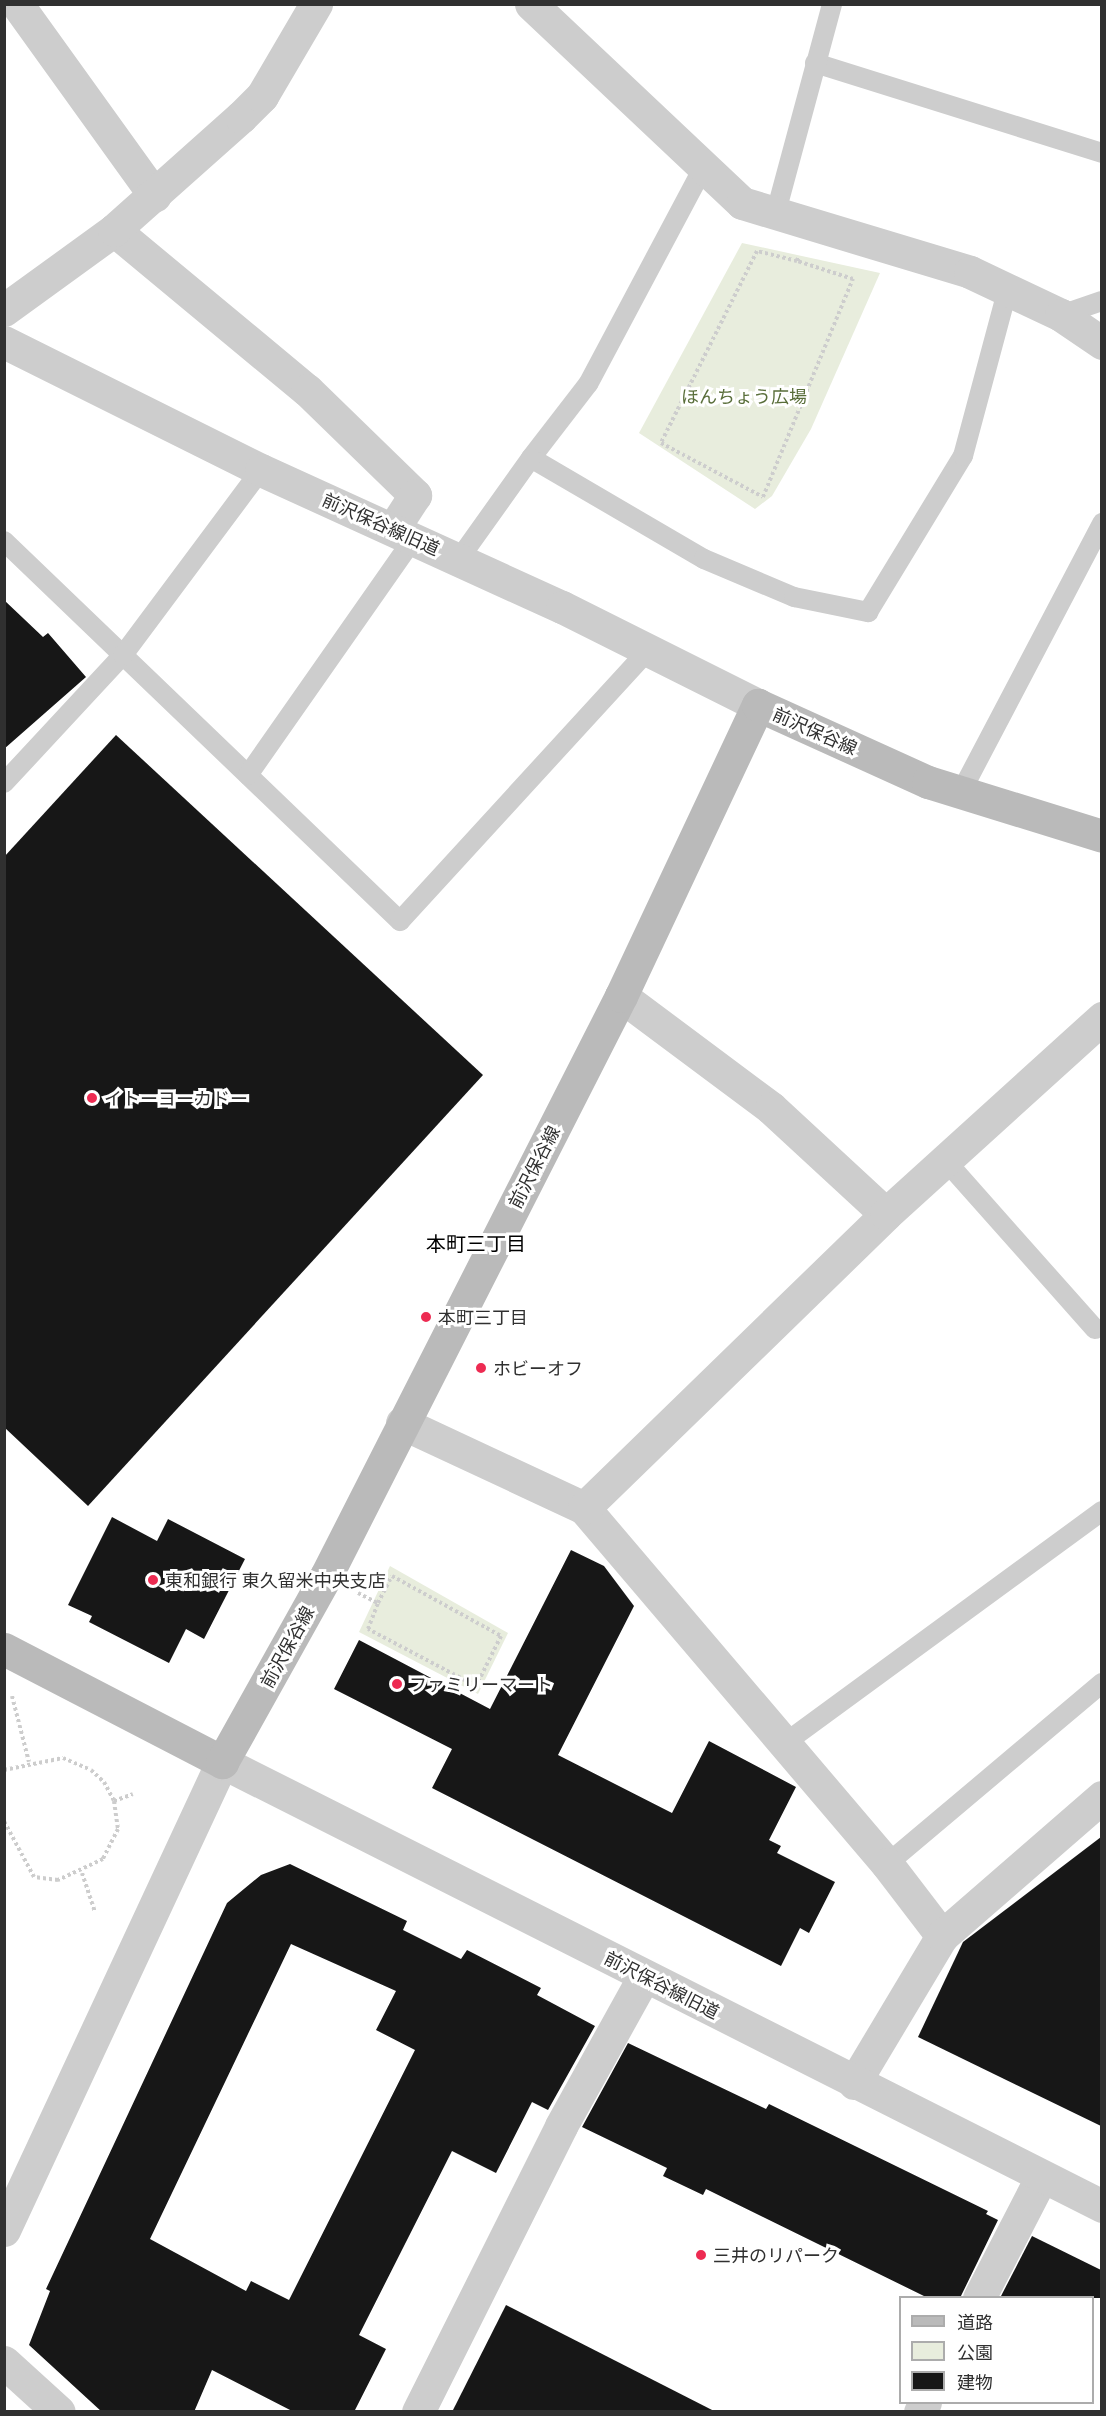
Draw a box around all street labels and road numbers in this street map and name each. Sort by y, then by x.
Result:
street label: 前沢保谷線旧道 [319,489,443,559]
street label: 前沢保谷線 [769,703,861,759]
street label: 前沢保谷線 [504,1122,564,1212]
street label: 前沢保谷線 [256,1602,318,1692]
street label: 前沢保谷線旧道 [601,1947,723,2023]

